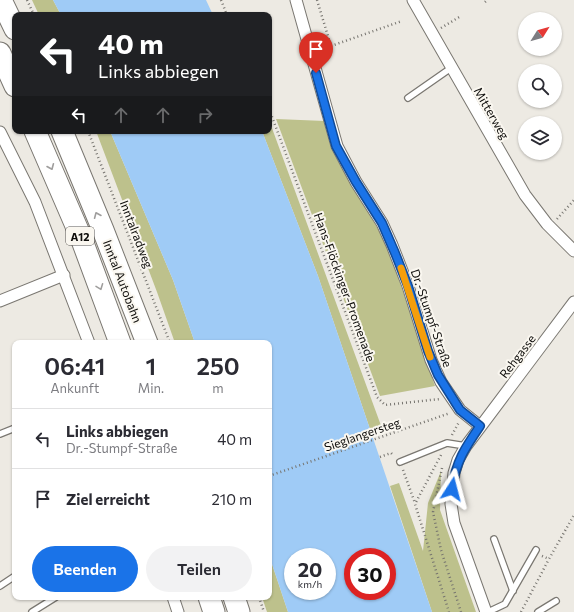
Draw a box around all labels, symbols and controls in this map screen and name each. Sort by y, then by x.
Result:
north arrow [518,12,562,56]
map controls [518,12,562,160]
text: 40 m [98,26,164,60]
icon: left [32,28,84,80]
pin [299,32,333,73]
icon: arrive [305,38,327,60]
text: Links abbiegen [98,60,219,82]
button: search [518,64,562,108]
street label: Mitterweg [472,85,513,142]
icon: left [68,104,90,126]
icon: ahead [110,104,132,126]
icon: ahead [152,104,174,126]
icon: right [194,104,216,126]
button: layers [518,116,562,160]
one-way arrow [46,162,54,170]
street label: Inntalradweg [118,198,157,270]
street label: Hans-Flöckinger-Promenade [312,211,378,363]
one-way arrow [94,212,102,219]
road number: A12 [66,227,94,245]
street label: Inntal Autobahn [101,238,145,324]
street label: Dr.-Stumpf-Straße [409,267,455,369]
one-way arrow [95,284,103,291]
street label: Rehgasse [496,332,538,380]
text: 06:41 [44,351,106,380]
text: 1 [146,351,156,380]
text: 250 [196,351,240,380]
text: Ankunft [51,380,99,396]
text: Min. [138,380,164,396]
text: m [212,380,224,396]
street label: Sieglangersteg [322,414,402,454]
text: Links abbiegen [66,422,168,440]
icon: left [32,428,54,450]
text: 40 m [217,430,252,448]
text: Dr.-Stumpf-Straße [66,440,177,456]
position arrow [431,468,473,510]
icon: arrive [32,488,54,510]
text: Ziel erreicht [66,490,150,508]
text: 210 m [212,490,252,508]
button: Beenden [32,546,138,592]
button: Teilen [146,546,252,592]
speed limit sign: 30 [344,548,396,600]
text: 20 [298,557,322,581]
text: km/h [298,578,322,590]

